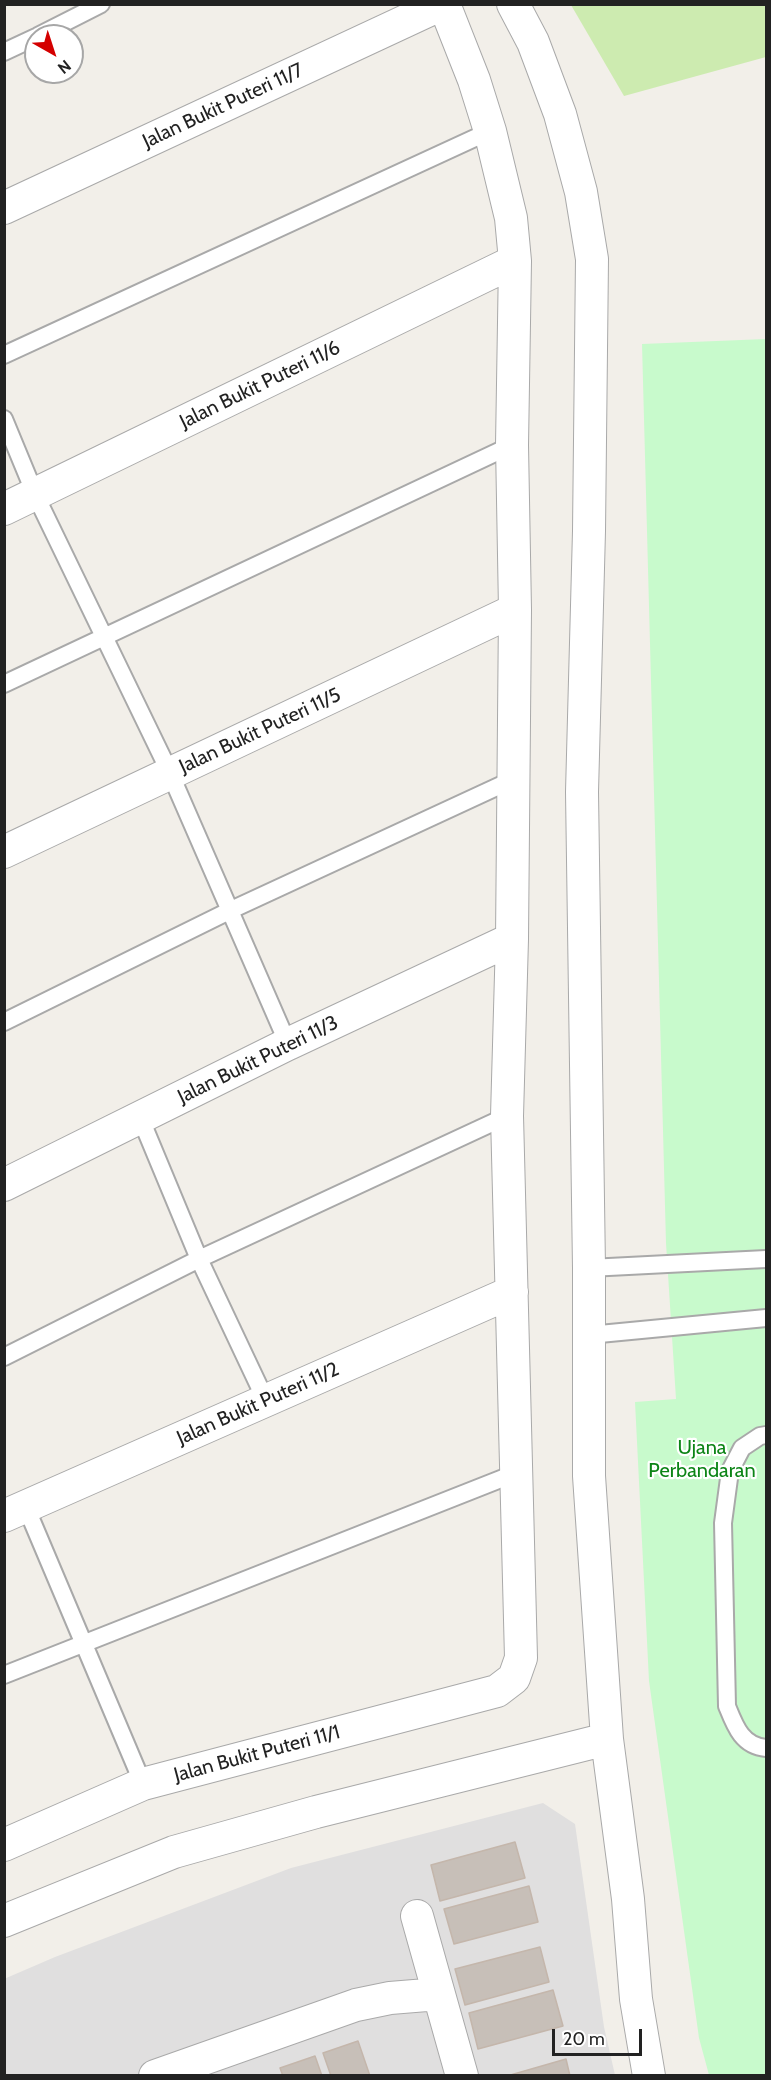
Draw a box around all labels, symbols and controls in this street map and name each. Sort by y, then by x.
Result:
north arrow [24,24,84,84]
text: N [54,56,75,78]
street label: Jalan Bukit Puteri 11/7 [139,58,307,154]
street label: Jalan Bukit Puteri 11/6 [176,336,344,434]
street label: Jalan Bukit Puteri 11/5 [175,683,345,779]
street label: Jalan Bukit Puteri 11/3 [174,1011,342,1109]
street label: Jalan Bukit Puteri 11/2 [173,1357,343,1451]
park label: Ujana Perbandaran [648,1436,756,1483]
street label: Jalan Bukit Puteri 11/1 [171,1720,343,1788]
scale bar [555,2017,645,2055]
text: 20 m [563,2028,605,2050]

